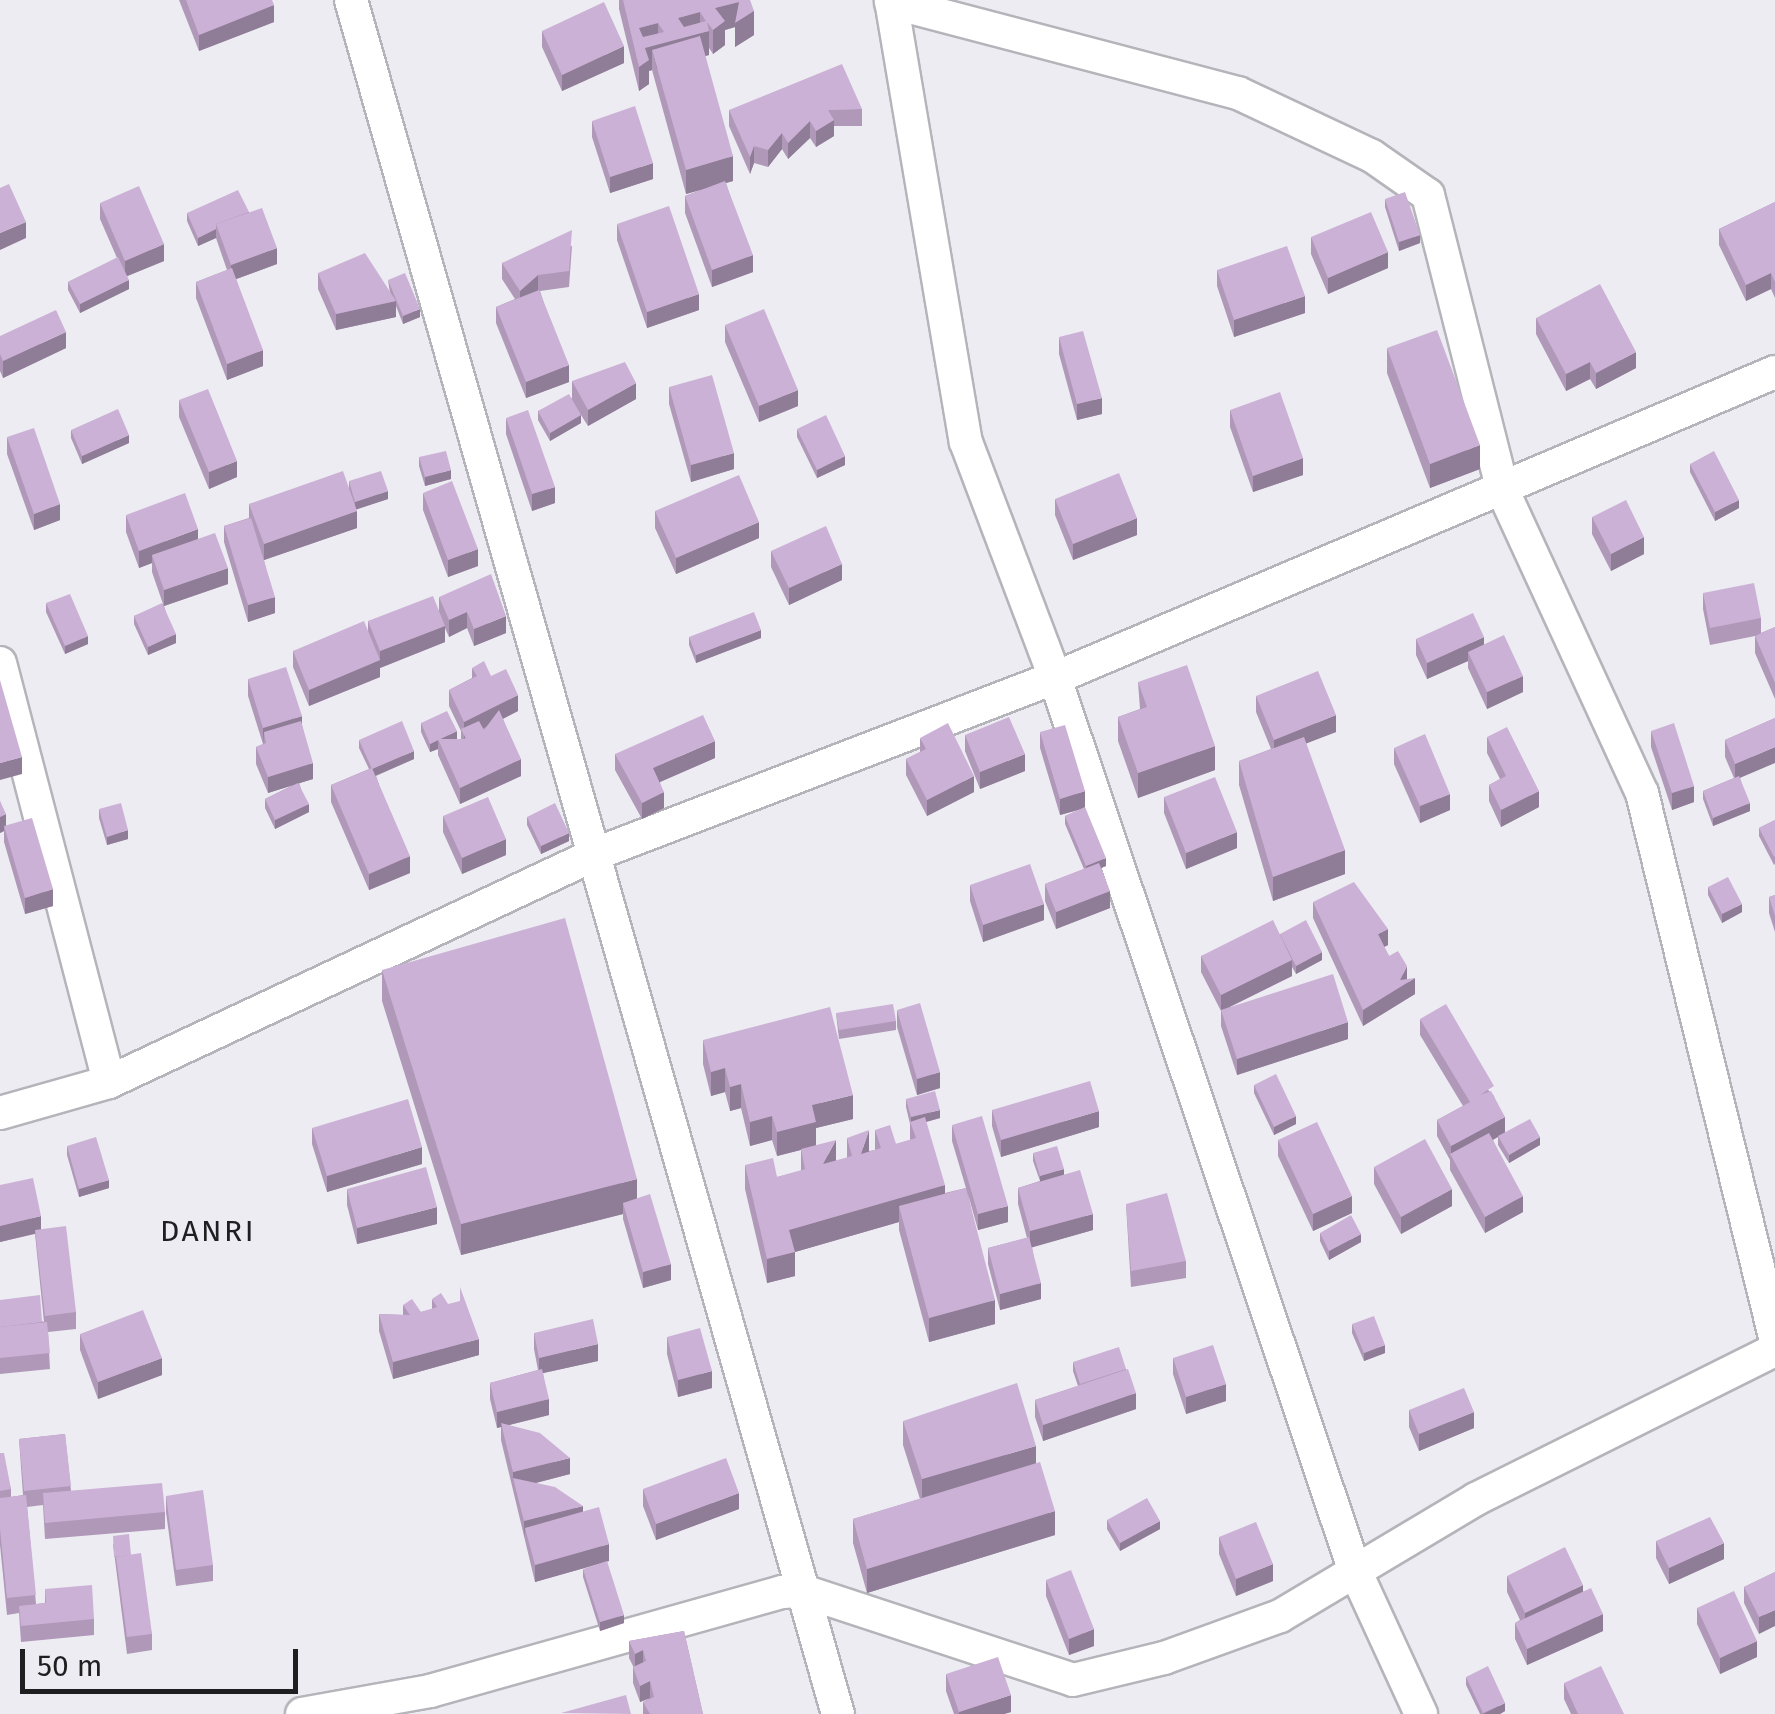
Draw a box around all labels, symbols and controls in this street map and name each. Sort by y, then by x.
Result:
district label: DANRI [160,1213,256,1249]
scale bar [25,1629,302,1691]
text: 50 m [37,1648,102,1684]

